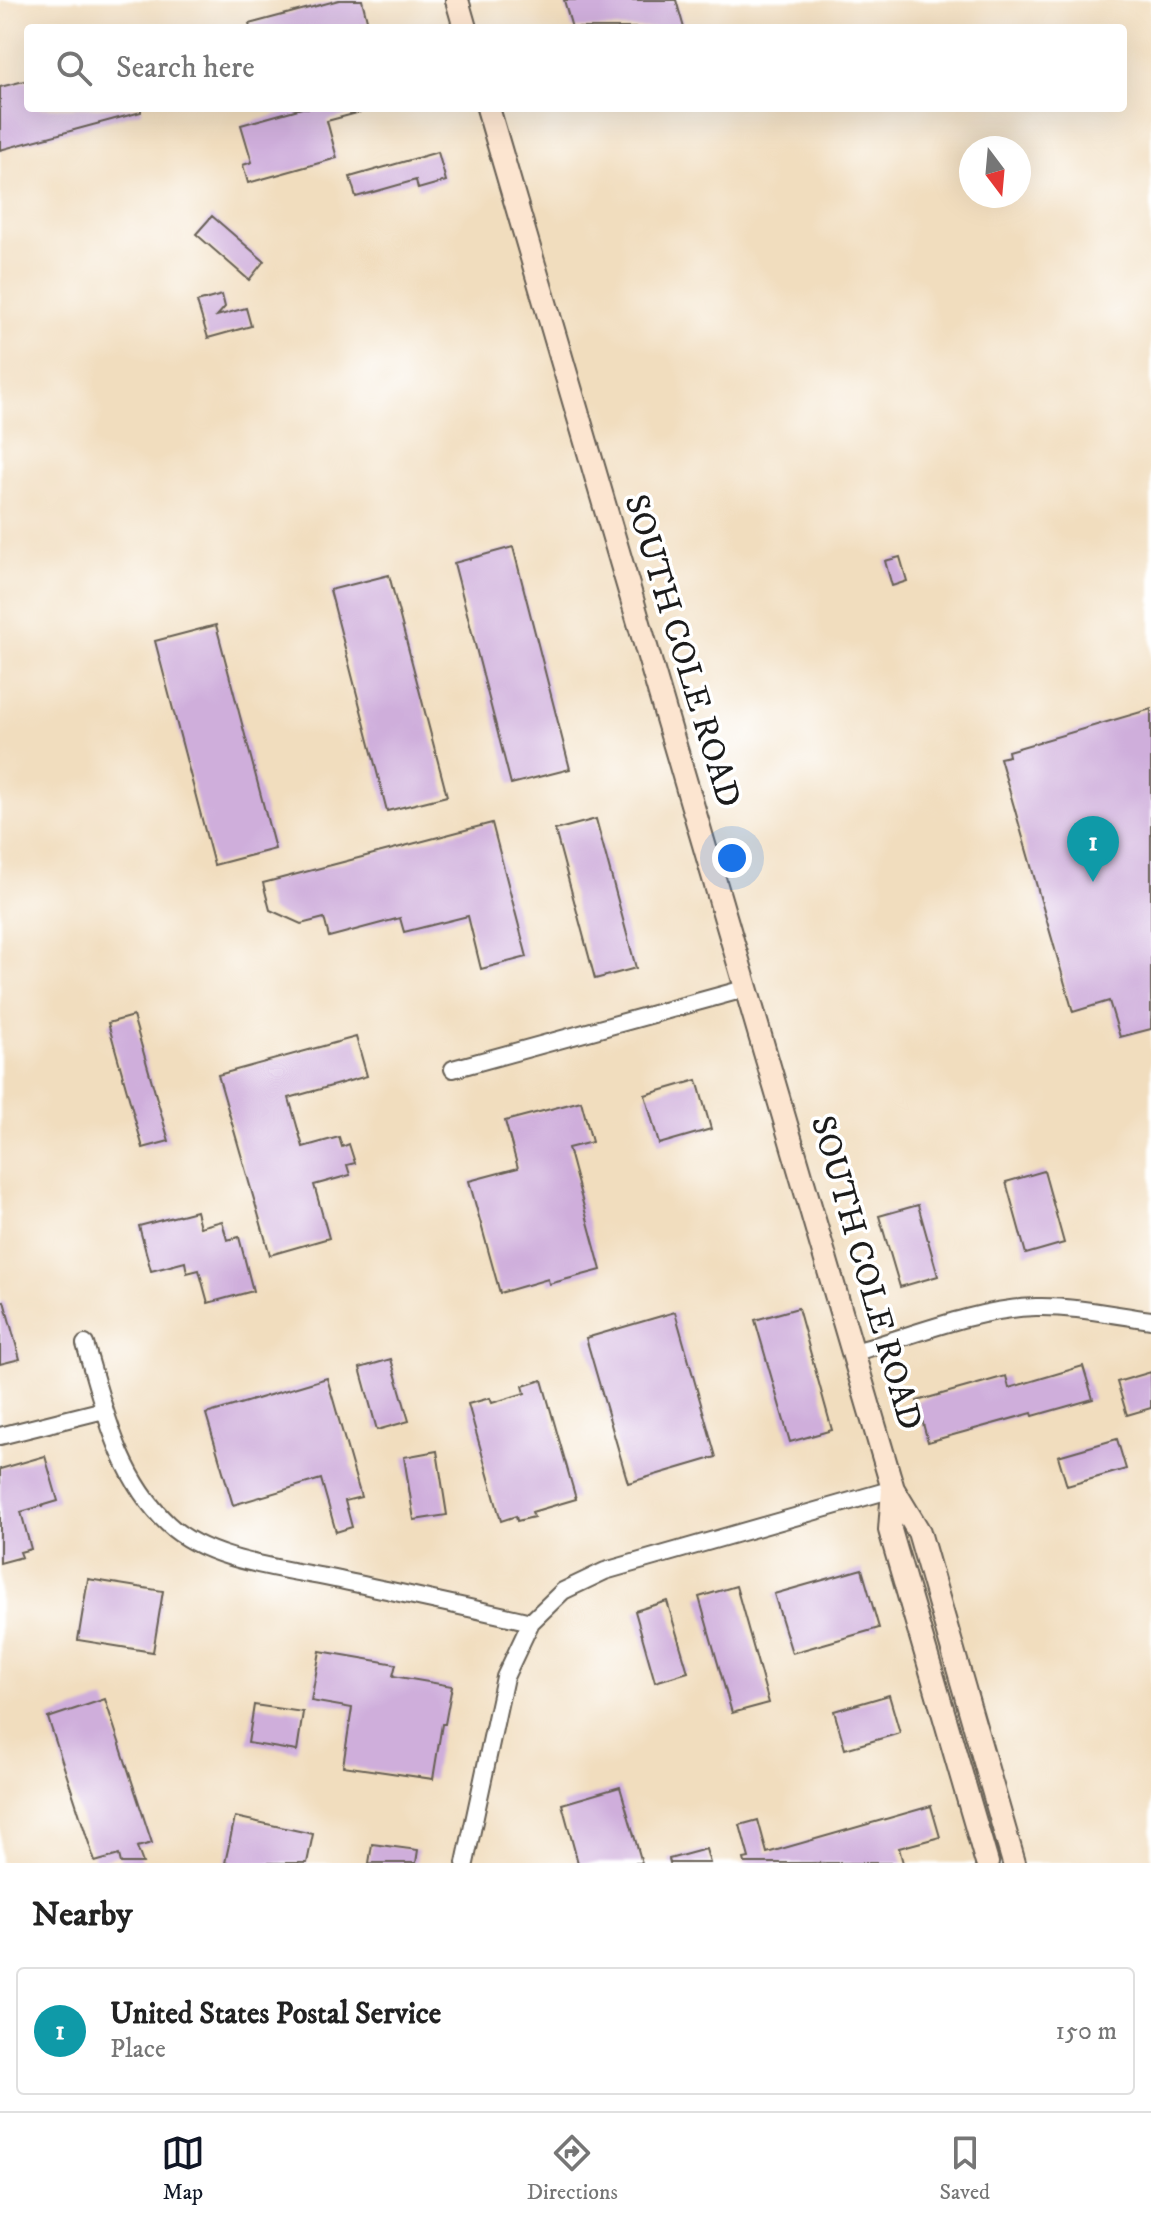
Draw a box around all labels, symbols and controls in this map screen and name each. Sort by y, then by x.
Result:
search box [24,24,1127,112]
icon: search [52,46,96,90]
text: Search here [116,50,255,87]
north arrow [959,136,1031,208]
street label: SOUTH COLE ROAD [614,489,750,813]
pin: 1 [1067,816,1119,882]
your location [712,838,752,878]
street label: SOUTH COLE ROAD [801,1111,931,1435]
text: Nearby [32,1894,133,1936]
text: United States Postal Service [110,1996,441,2033]
text: 1 [55,2015,65,2048]
text: 150 m [1056,2015,1117,2048]
text: Place [110,2033,166,2066]
tab: Map [161,2131,205,2206]
tab: Directions [527,2131,618,2206]
tab: Saved [940,2131,990,2206]

